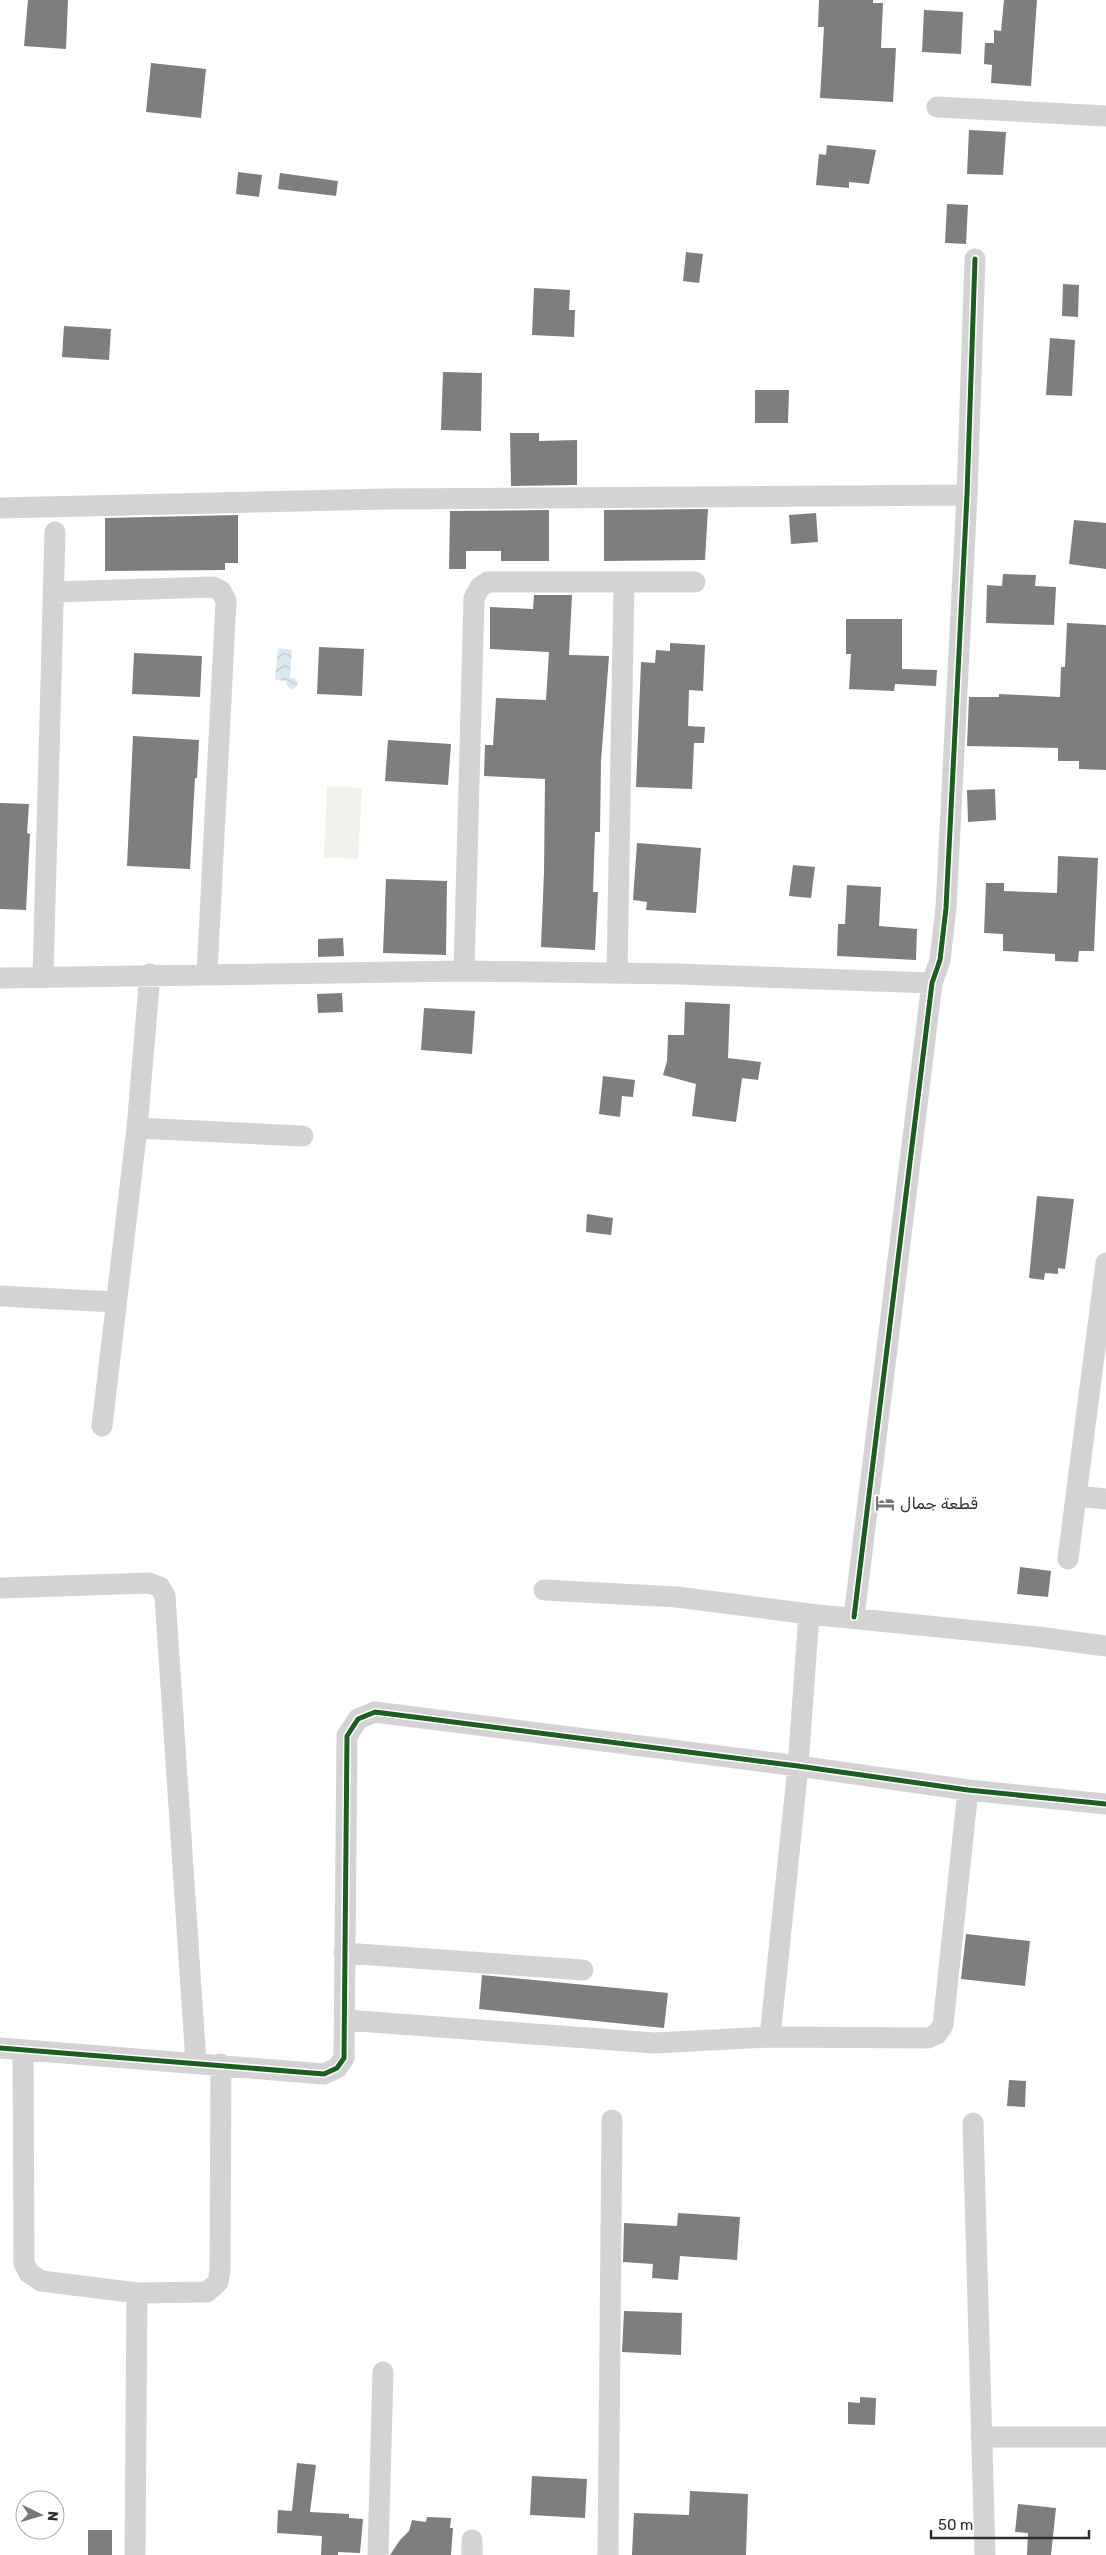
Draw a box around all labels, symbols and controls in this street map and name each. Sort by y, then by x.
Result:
hotel icon: قطعة جمال [874,1492,896,1514]
place label: قطعة جمال [900,1494,978,1513]
north arrow [15,2490,65,2540]
scale bar [931,2508,1088,2540]
text: N [44,2510,61,2522]
text: 50 m [938,2516,973,2534]

